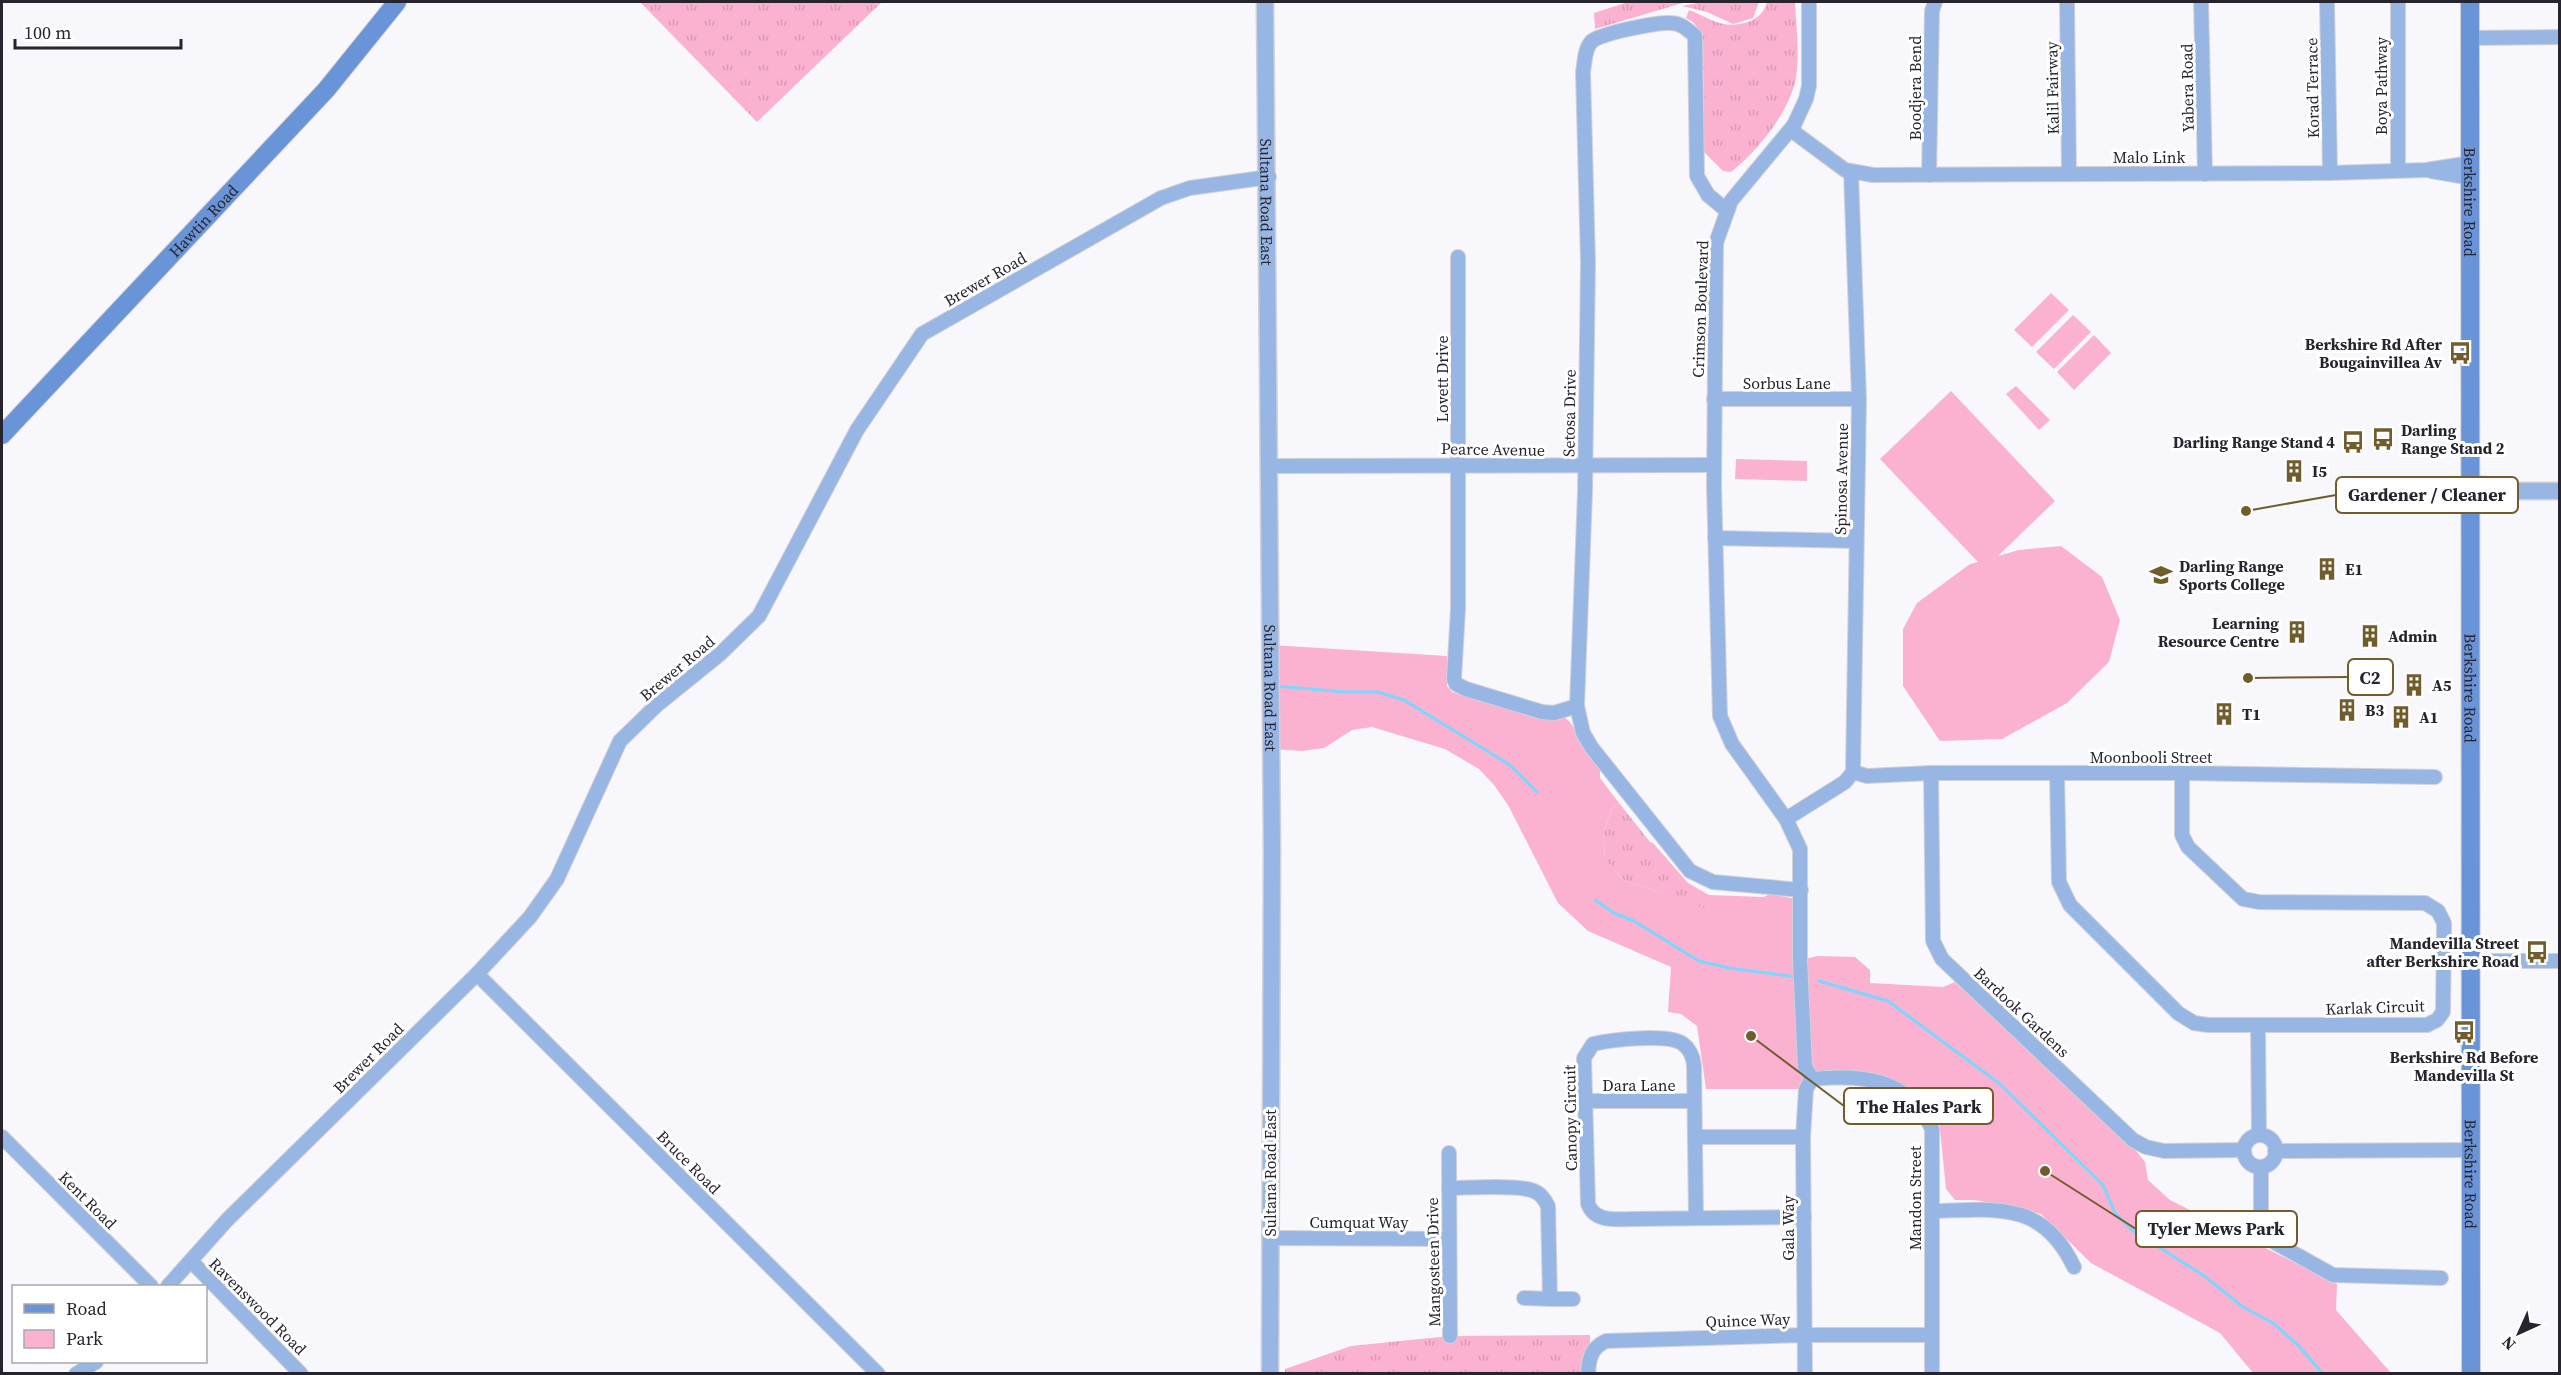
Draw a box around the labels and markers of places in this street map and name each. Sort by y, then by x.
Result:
place label: Berkshire Rd After Bougainvillea Av [2305,333,2443,373]
bus stop icon: Berkshire Rd After Bougainvillea Av [2447,340,2473,366]
place label: Darling Range Stand 2 [2401,419,2505,459]
bus stop icon: Darling Range Stand 2 [2370,426,2396,452]
bus stop icon: Darling Range Stand 4 [2340,429,2366,455]
place label: Darling Range Stand 4 [2173,431,2335,453]
building icon: I5 [2281,458,2307,484]
place label: I5 [2312,460,2327,482]
callout: Gardener / Cleaner [2336,477,2518,513]
place label: Darling Range Sports College [2179,555,2285,595]
building icon: E1 [2314,556,2340,582]
place label: E1 [2345,558,2363,580]
school or university icon: Darling Range Sports College [2148,562,2174,588]
place label: Learning Resource Centre [2158,612,2279,652]
building icon: Learning Resource Centre [2284,619,2310,645]
building icon: Admin [2357,623,2383,649]
place label: Admin [2388,625,2438,647]
callout: C2 [2348,659,2393,695]
building icon: A5 [2401,672,2427,698]
place label: A5 [2432,674,2452,696]
building icon: B3 [2334,697,2360,723]
place label: B3 [2365,699,2384,721]
building icon: T1 [2211,701,2237,727]
place label: T1 [2242,703,2261,725]
building icon: A1 [2388,704,2414,730]
place label: A1 [2419,706,2438,728]
place label: Mandevilla Street after Berkshire Road [2367,932,2519,972]
bus stop icon: Mandevilla Street after Berkshire Road [2524,939,2550,965]
bus stop icon: Berkshire Rd Before Mandevilla St [2451,1019,2477,1045]
place label: Berkshire Rd Before Mandevilla St [2390,1046,2538,1086]
callout: The Hales Park [1844,1088,1993,1124]
callout: Tyler Mews Park [2136,1211,2297,1247]

